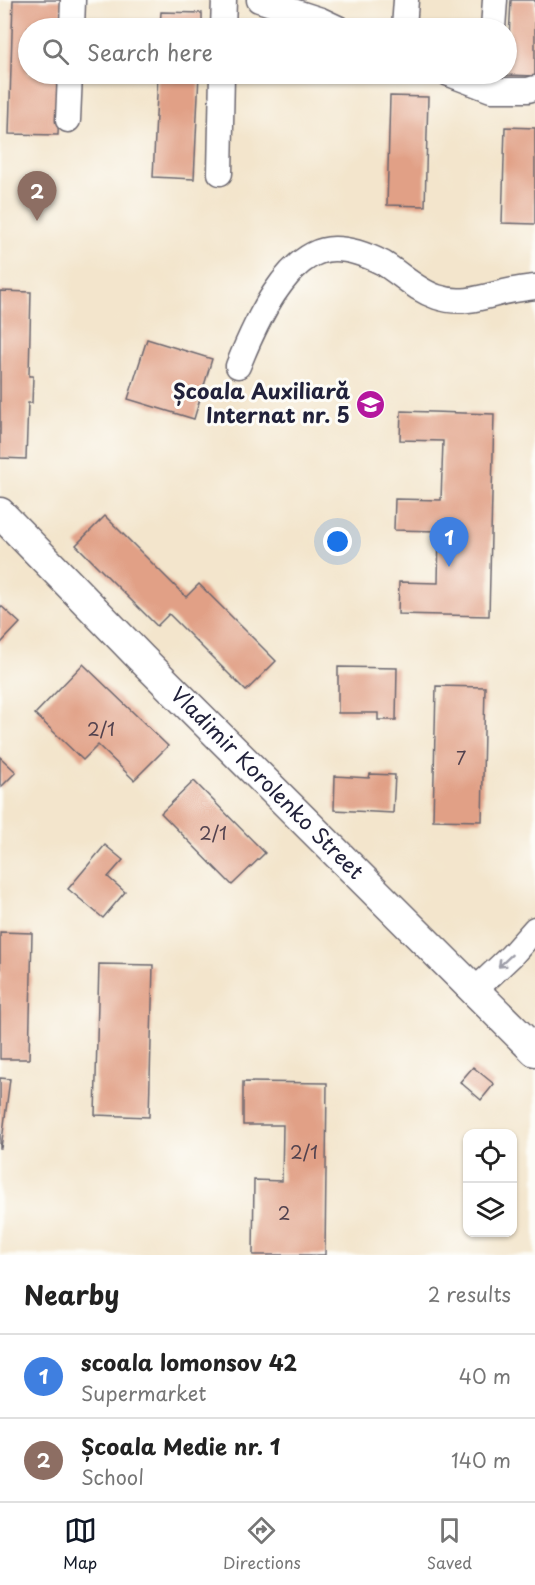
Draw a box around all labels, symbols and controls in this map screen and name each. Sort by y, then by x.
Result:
search box [18,18,517,84]
icon: search [39,35,72,68]
text: Search here [87,35,213,68]
pin: 2 [18,172,57,221]
place label: Școala Auxiliară Internat nr. 5 [173,374,350,430]
school or university icon: Școala Auxiliară Internat nr. 5 [355,388,387,420]
pin: 1 [430,518,468,567]
your location [323,527,352,556]
street label: Vladimir Korolenko Street [164,678,372,886]
house number: 2/1 [87,715,115,742]
house number: 7 [456,744,466,771]
house number: 2/1 [199,819,227,846]
one-way arrow [498,954,513,968]
map controls [463,1129,517,1237]
button: locate [463,1129,517,1183]
house number: 2/1 [290,1138,318,1165]
button: layers [463,1183,517,1237]
house number: 2 [278,1199,290,1226]
text: Nearby [24,1275,119,1314]
text: 2 results [428,1279,511,1309]
text: scoala lomonsov 42 [81,1345,297,1378]
text: 1 [39,1361,48,1391]
text: 40 m [459,1361,511,1391]
text: Supermarket [81,1378,207,1408]
text: Școala Medie nr. 1 [81,1429,280,1462]
text: 2 [36,1445,51,1475]
text: 140 m [451,1445,511,1475]
text: School [81,1462,144,1492]
tab: Map [63,1514,97,1574]
tab: Directions [223,1514,301,1574]
tab: Saved [427,1514,472,1574]

